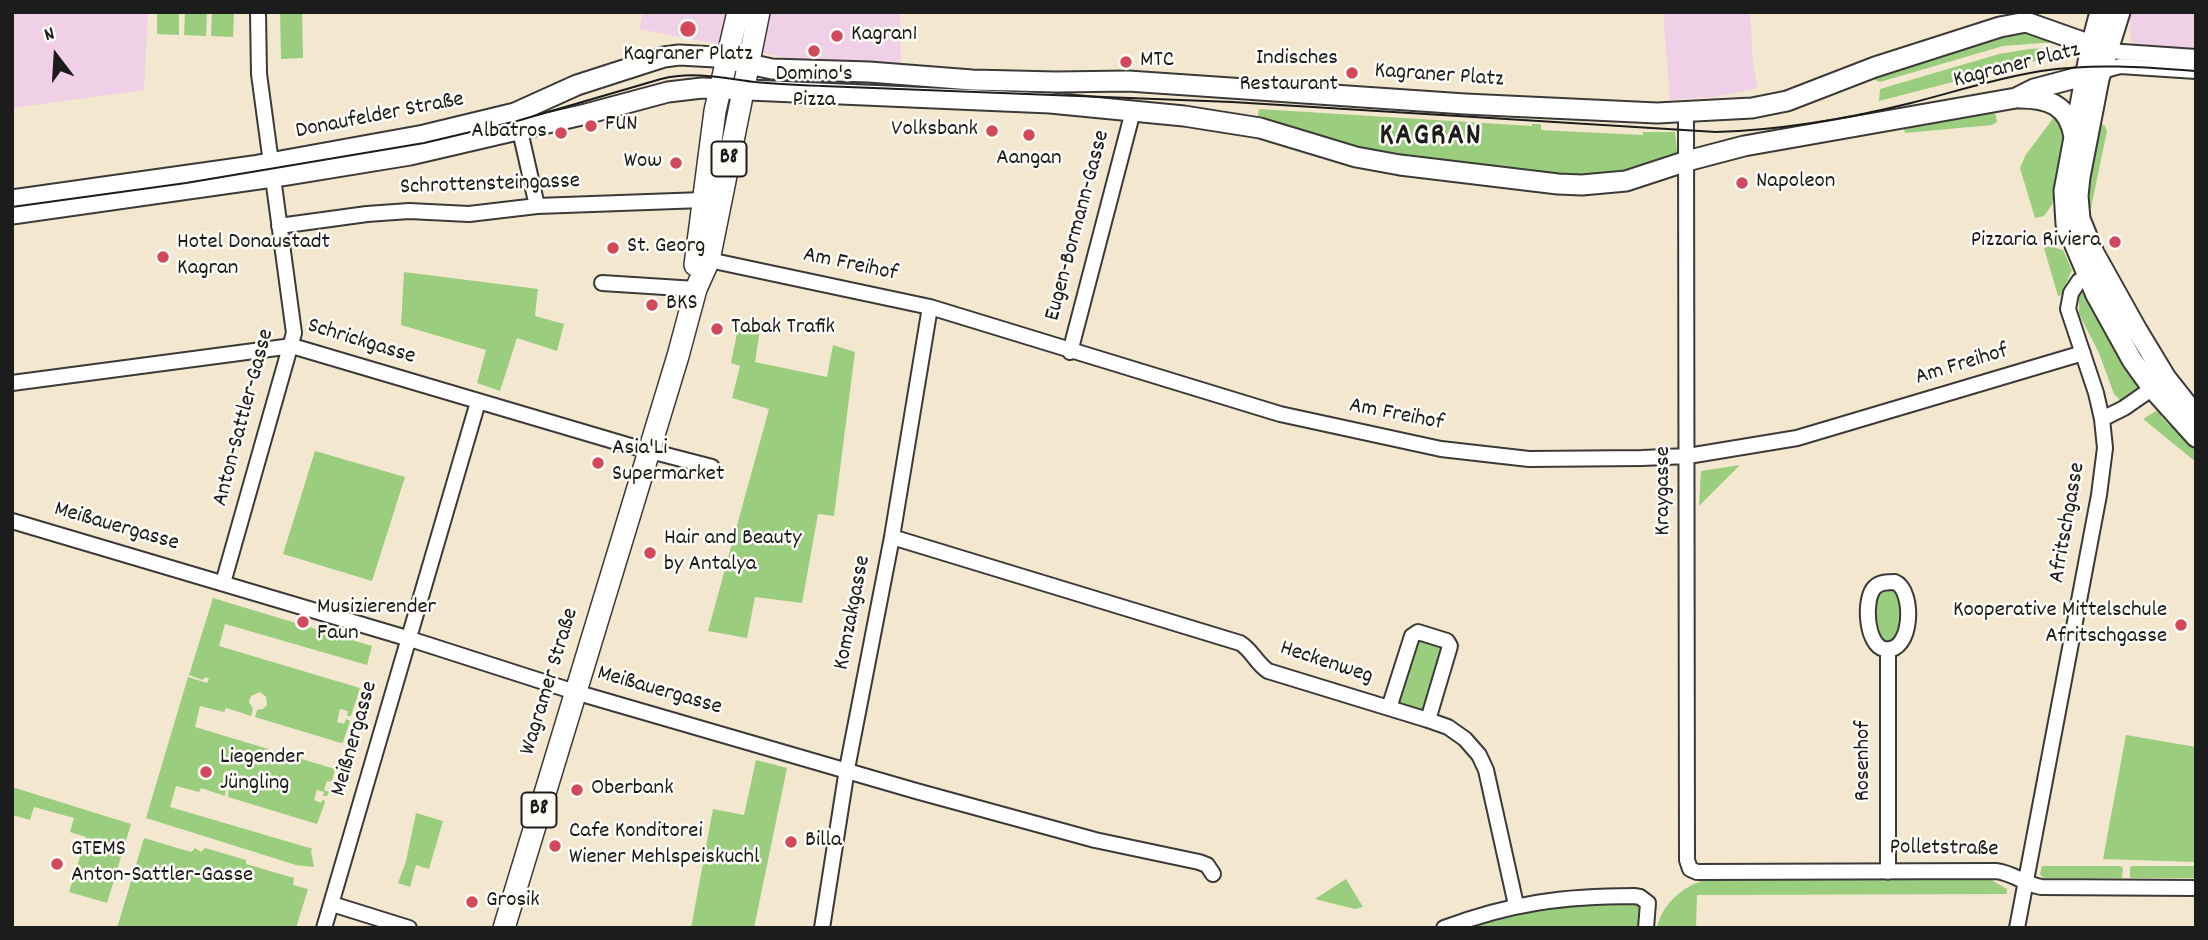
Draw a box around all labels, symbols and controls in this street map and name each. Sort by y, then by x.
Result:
marker: Kagraner Platz [678,19,698,39]
north arrow [21,21,91,91]
text: N [41,21,58,50]
place label: Kagran1 [851,22,917,50]
marker: Kagran1 [829,28,845,44]
street label: Kagraner Platz [1951,38,2083,96]
place label: Kagraner Platz [623,42,753,70]
marker: Domino's Pizza [806,43,822,59]
place label: Indisches Restaurant [1239,46,1338,100]
place label: MTC [1140,48,1174,76]
marker: MTC [1118,54,1134,70]
street label: Kagraner Platz [1374,59,1504,95]
place label: Domino's Pizza [775,62,853,116]
marker: Indisches Restaurant [1344,65,1360,81]
street label: Donaufelder Straße [294,87,466,147]
place label: FUN [605,112,638,140]
place label: Volksbank [891,117,978,145]
marker: FUN [583,118,599,134]
place label: Albatros [471,119,547,147]
district label: KAGRAN [1380,121,1482,157]
marker: Volksbank [984,123,1000,139]
marker: Albatros [553,125,569,141]
marker: Aangan [1021,127,1037,143]
street label: Eugen-Bormann-Gasse [1040,128,1118,324]
road number: B8 [712,142,746,176]
place label: Aangan [996,146,1062,174]
place label: Wow [624,149,662,177]
marker: Wow [668,155,684,171]
street label: Schrottensteingasse [400,169,580,203]
place label: Napoleon [1756,169,1835,197]
marker: Napoleon [1734,175,1750,191]
place label: Pizzaria Riviera [1971,228,2101,256]
place label: Hotel Donaustadt Kagran [177,230,330,284]
place label: St. Georg [627,234,705,262]
marker: Pizzaria Riviera [2107,234,2123,250]
marker: St. Georg [605,240,621,256]
street label: Am Freihof [800,243,900,289]
marker: Hotel Donaustadt Kagran [155,249,171,265]
place label: BKS [666,291,698,319]
marker: BKS [644,297,660,313]
street label: Schrickgasse [304,313,418,373]
place label: Tabak Trafik [731,315,835,343]
marker: Tabak Trafik [709,321,725,337]
street label: Anton-Sattler-Gasse [208,326,282,510]
street label: Am Freihof [1912,339,2012,393]
street label: Am Freihof [1346,393,1446,439]
place label: Asia'Li Supermarket [612,436,724,490]
street label: Kraygasse [1651,446,1679,536]
marker: Asia'Li Supermarket [590,455,606,471]
street label: Afritschgasse [2045,461,2093,585]
street label: Meißauergasse [50,497,182,559]
place label: Hair and Beauty by Antalya [664,526,802,580]
marker: Hair and Beauty by Antalya [642,545,658,561]
street label: Komzakgasse [829,553,879,673]
place label: Musizierender Faun [317,595,436,649]
place label: Kooperative Mittelschule Afritschgasse [1953,598,2167,652]
street label: Wagramer Straße [516,605,586,759]
marker: Musizierender Faun [295,614,311,630]
marker: Kooperative Mittelschule Afritschgasse [2173,617,2189,633]
street label: Heckenweg [1276,636,1376,692]
street label: Meißauergasse [593,661,725,723]
street label: Meißnergasse [326,678,386,800]
street label: Rosenhof [1851,721,1879,801]
place label: Liegender Jüngling [220,745,304,799]
marker: Liegender Jüngling [198,764,214,780]
place label: Oberbank [591,776,674,804]
marker: Oberbank [569,782,585,798]
road number: B8 [522,792,556,828]
place label: Cafe Konditorei Wiener Mehlspeiskuchl [569,819,760,873]
place label: Billa [805,828,842,856]
marker: Billa [783,834,799,850]
street label: Polletstraße [1889,835,1999,865]
place label: GTEMS Anton-Sattler-Gasse [71,837,253,891]
marker: Cafe Konditorei Wiener Mehlspeiskuchl [547,838,563,854]
marker: GTEMS Anton-Sattler-Gasse [49,856,65,872]
place label: Grosik [486,888,540,916]
marker: Grosik [464,894,480,910]

